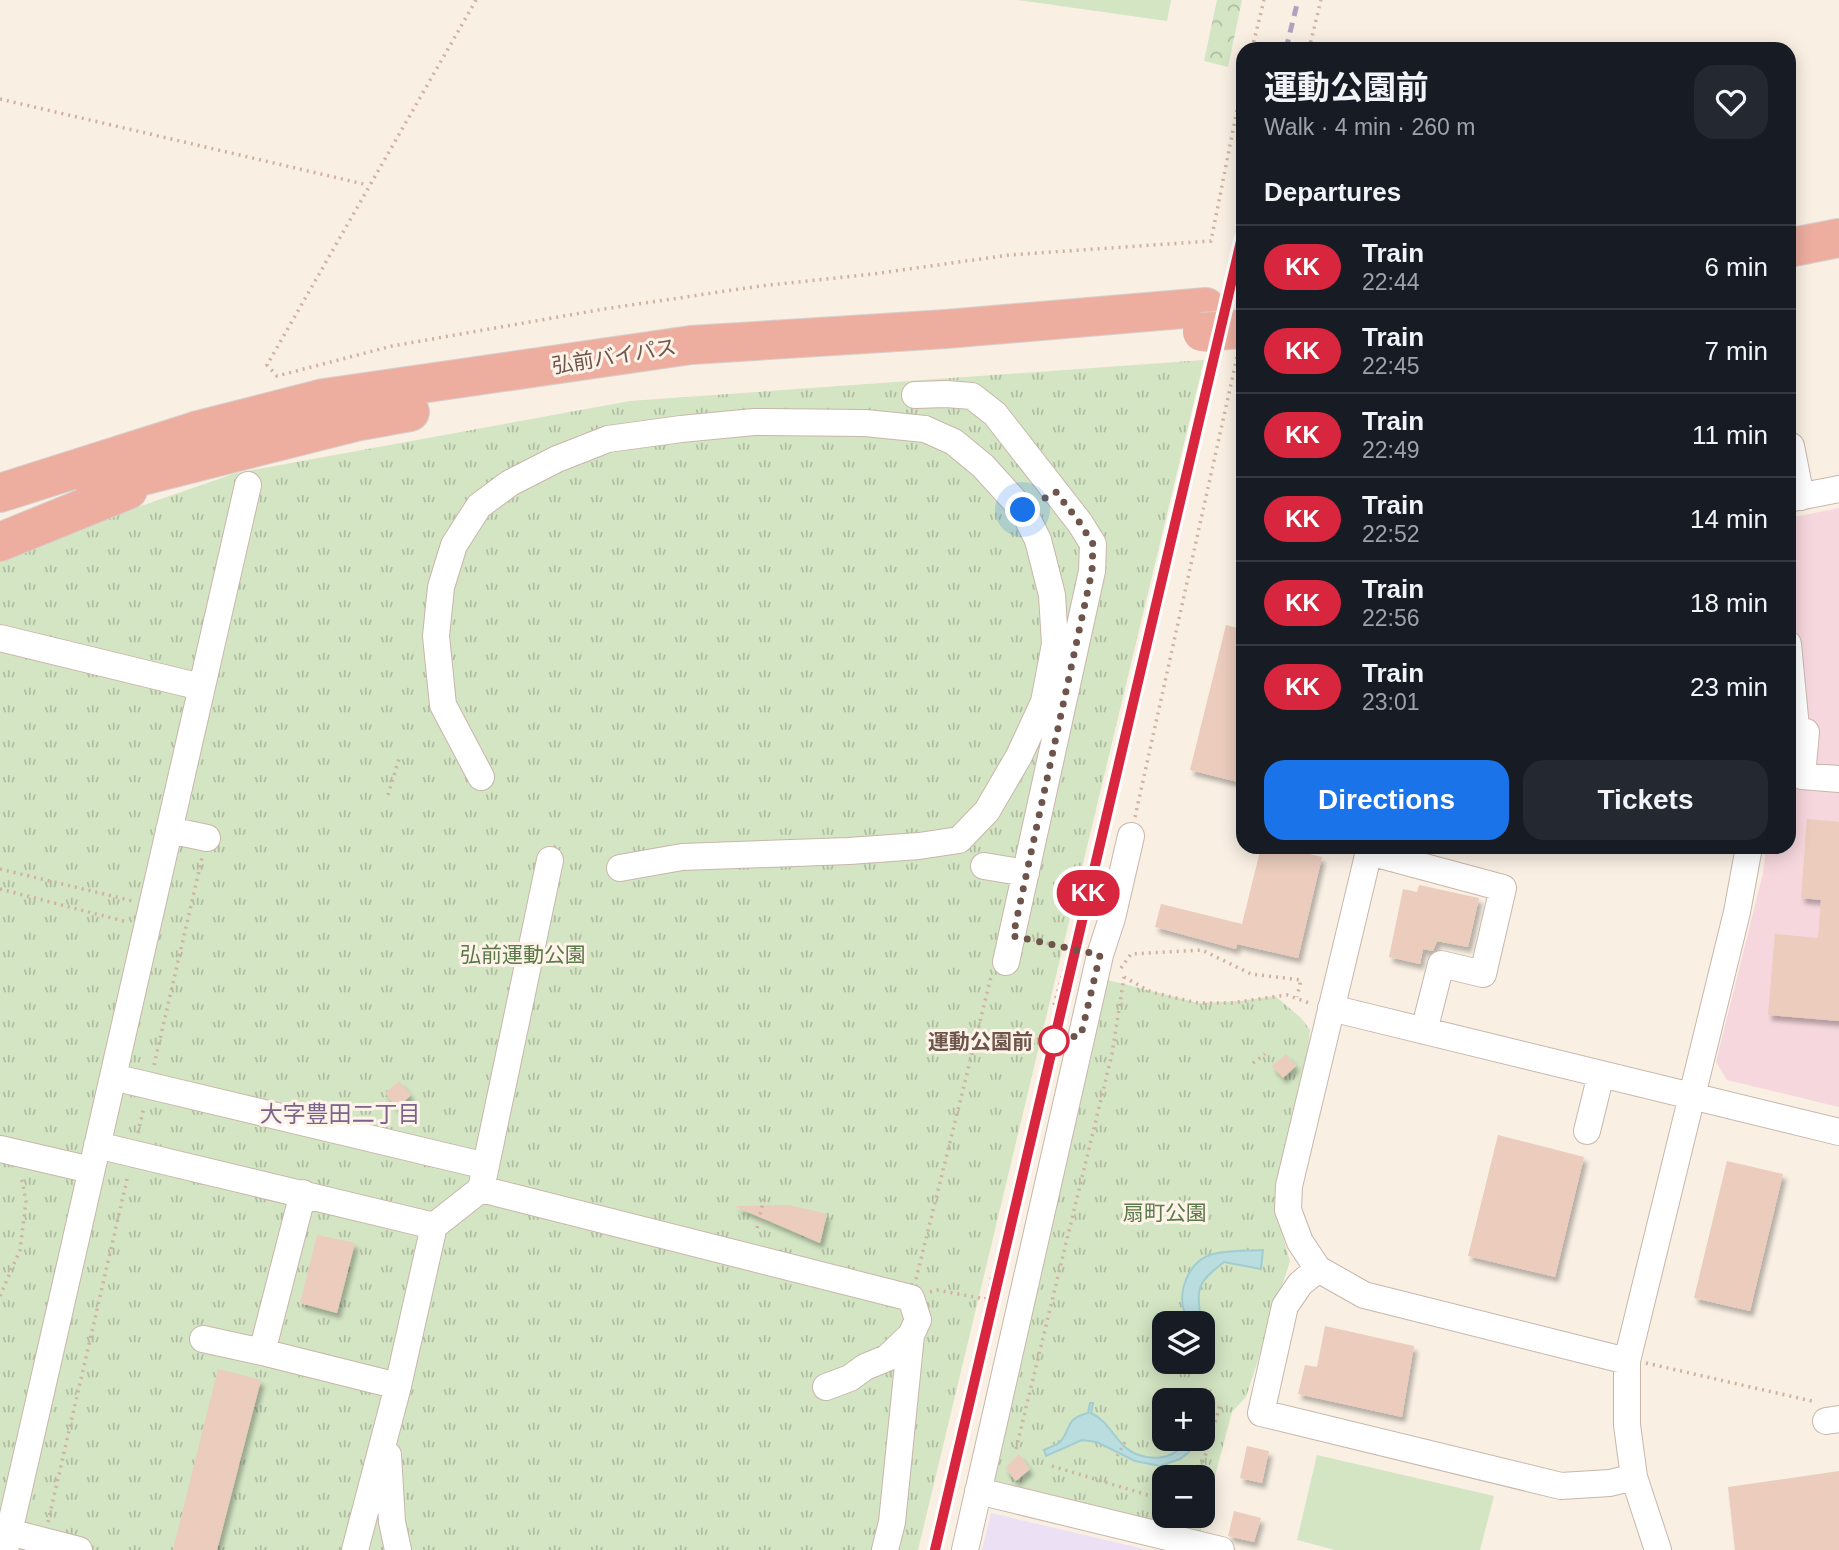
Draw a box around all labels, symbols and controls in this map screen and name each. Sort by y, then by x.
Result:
button: heart [1694,65,1768,139]
text: 運動公園前 [1264,69,1429,106]
text: Walk · 4 min · 260 m [1264,114,1475,140]
text: Departures [1264,177,1401,207]
text: Train [1362,238,1424,268]
text: 6 min [1704,252,1768,282]
text: KK [1285,253,1320,280]
text: 22:44 [1362,269,1420,295]
text: Train [1362,322,1424,352]
street label: 弘前バイパス [550,335,678,377]
text: 7 min [1704,336,1768,366]
text: KK [1285,337,1320,364]
text: 22:45 [1362,353,1420,379]
text: Train [1362,406,1424,436]
text: 11 min [1692,420,1768,450]
text: KK [1285,421,1320,448]
text: 22:49 [1362,437,1420,463]
text: Train [1362,490,1424,520]
your location [1005,492,1040,527]
text: 14 min [1690,504,1768,534]
text: KK [1285,505,1320,532]
text: 22:52 [1362,521,1420,547]
text: Train [1362,574,1424,604]
text: 18 min [1690,588,1768,618]
text: KK [1285,589,1320,616]
text: 22:56 [1362,605,1420,631]
text: Train [1362,658,1424,688]
text: 23 min [1690,672,1768,702]
text: KK [1285,673,1320,700]
text: 23:01 [1362,689,1420,715]
button: Directions [1264,760,1509,840]
button: Tickets [1523,760,1768,840]
line badge: KK [1056,870,1120,916]
text: KK [1071,879,1105,906]
park label: 弘前運動公園 [460,943,586,966]
marker: 運動公園前 [1039,1026,1069,1056]
place label: 運動公園前 [928,1030,1033,1053]
district label: 大字豊田二丁目 [260,1101,421,1127]
park label: 扇町公園 [1123,1201,1207,1224]
map controls [1152,1311,1215,1528]
button: layers [1152,1311,1215,1374]
button: + [1152,1388,1215,1451]
button: − [1152,1465,1215,1528]

